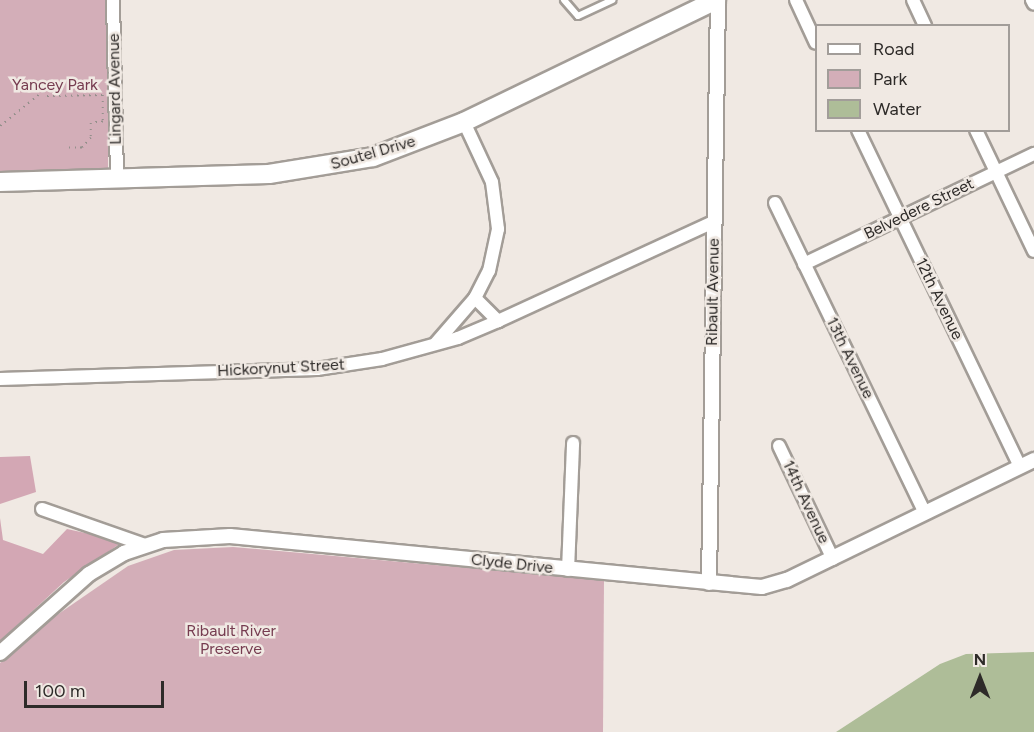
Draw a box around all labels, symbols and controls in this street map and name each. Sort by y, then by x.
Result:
legend [815,24,1010,132]
street label: Lingard Avenue [104,33,126,145]
text: Road [873,38,914,60]
text: Park [873,68,907,90]
park label: Yancey Park [12,75,98,95]
text: Water [873,98,921,120]
street label: Soutel Drive [328,132,418,174]
street label: Belvedere Street [861,174,977,244]
street label: Ribault Avenue [702,238,724,346]
street label: 12th Avenue [911,255,967,343]
street label: 13th Avenue [822,314,878,402]
street label: Hickorynut Street [217,355,345,381]
street label: 14th Avenue [778,457,834,547]
street label: Clyde Drive [470,550,554,578]
park label: Ribault River Preserve [186,621,276,659]
north arrow [950,648,1010,708]
text: N [974,650,986,669]
scale bar [27,669,166,707]
text: 100 m [35,680,85,702]

